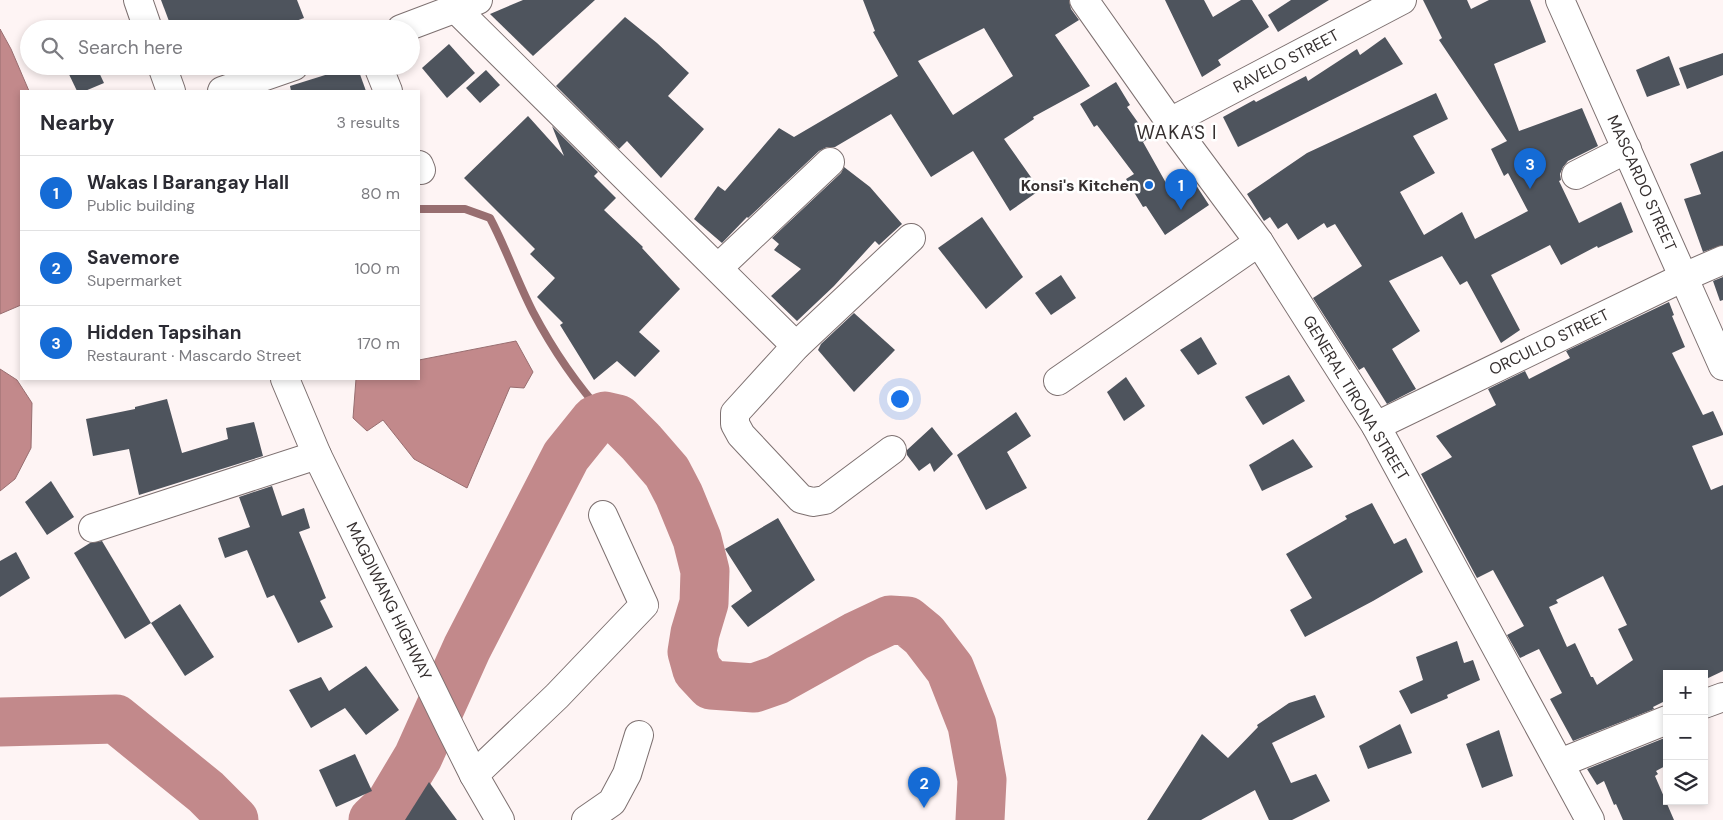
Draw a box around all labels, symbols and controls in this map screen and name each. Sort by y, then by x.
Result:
search box [20,20,420,75]
street label: RAVELO STREET [1229,24,1343,98]
icon: search [38,34,66,62]
text: Search here [78,35,183,60]
text: Nearby [40,109,114,137]
text: 3 results [337,112,400,133]
street label: MASCARDO STREET [1603,112,1681,254]
district label: WAKAS I [1137,120,1217,145]
pin: 3 [1514,148,1546,189]
pin: 1 [1165,169,1197,210]
text: Wakas I Barangay Hall [87,170,289,195]
place label: Konsi's Kitchen [1021,175,1139,196]
marker: Konsi's Kitchen [1143,179,1155,191]
text: 1 [53,183,59,204]
text: 80 m [361,183,400,204]
text: Public building [87,195,195,216]
text: Savemore [87,245,180,270]
text: 2 [51,258,61,279]
text: 100 m [355,258,400,279]
text: Supermarket [87,270,182,291]
street label: ORCULLO STREET [1486,304,1612,380]
street label: GENERAL TIRONA STREET [1298,312,1414,485]
text: Hidden Tapsihan [87,320,241,345]
text: 3 [51,333,61,354]
text: 170 m [357,333,400,354]
text: Restaurant · Mascardo Street [87,345,301,366]
your location [887,386,913,412]
street label: MAGDIWANG HIGHWAY [342,518,436,684]
map controls [1663,670,1708,805]
button: + [1663,670,1708,715]
button: − [1663,715,1708,760]
button: layers [1663,760,1708,805]
pin: 2 [908,767,940,808]

